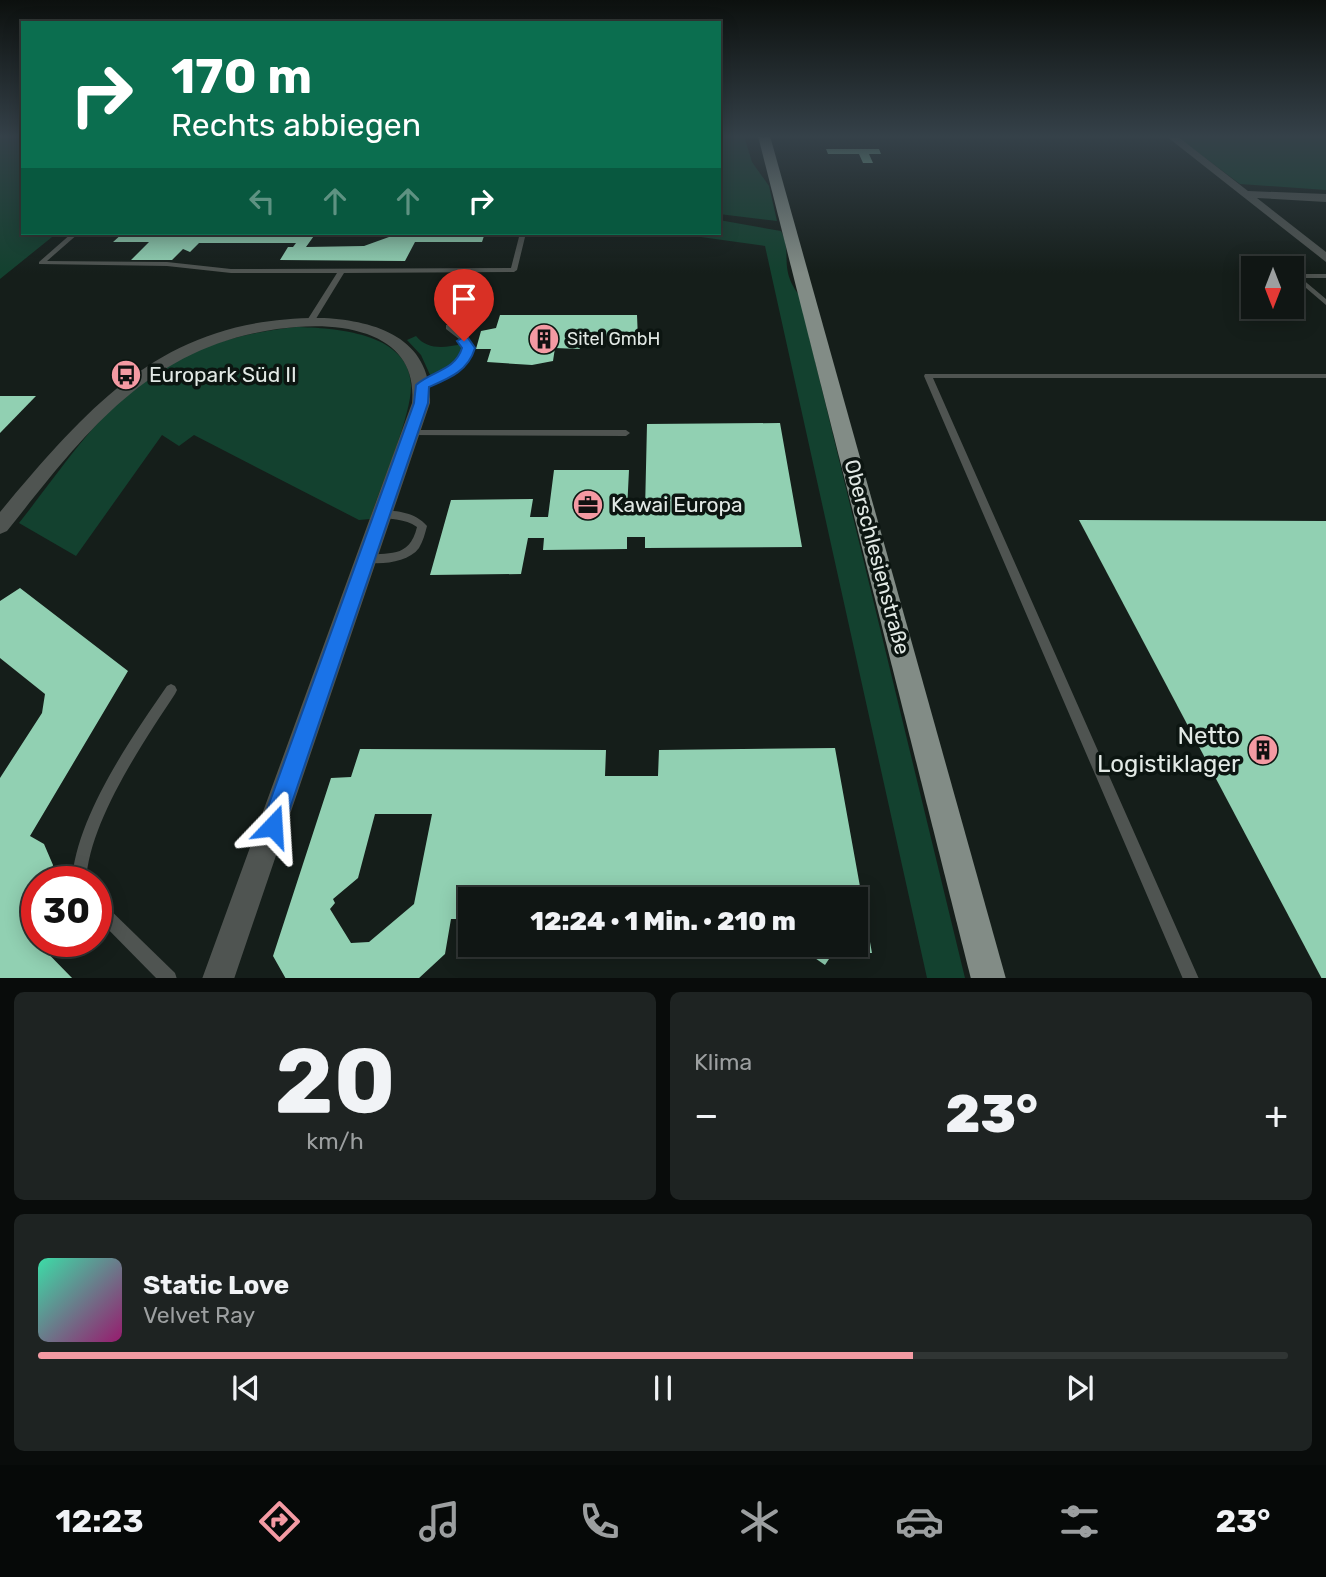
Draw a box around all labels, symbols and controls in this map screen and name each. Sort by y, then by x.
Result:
text: 170 m [171,47,312,105]
icon: right [56,49,147,140]
text: Rechts abbiegen [171,106,421,144]
icon: left [243,182,281,220]
icon: ahead [316,182,354,220]
icon: ahead [389,182,427,220]
icon: right [462,182,500,220]
north arrow [1241,256,1304,318]
map controls [1241,256,1304,319]
pin [434,269,494,341]
icon: arrive [445,280,483,318]
building icon: Sitel GmbH [527,322,561,356]
place label: Sitel GmbH [567,328,660,350]
bus stop icon: Europark Süd II [109,358,143,392]
place label: Europark Süd II [149,362,297,387]
street label: Oberschlesienstraße [839,456,916,657]
office icon: Kawai Europa [571,488,605,522]
place label: Kawai Europa [611,492,743,517]
place label: Netto Logistiklager [1097,722,1240,778]
building icon: Netto Logistiklager [1246,733,1280,767]
position arrow [236,789,310,863]
speed limit sign: 30 [21,866,112,957]
text: 12:24 · 1 Min. · 210 m [530,906,796,937]
text: 20 [274,1027,396,1135]
text: Klima [694,1048,752,1076]
text: 23° [945,1083,1038,1145]
text: − [694,1092,719,1138]
text: + [1264,1092,1288,1138]
text: km/h [306,1127,364,1155]
text: Static Love [143,1270,289,1301]
text: Velvet Ray [143,1301,255,1329]
icon: previous [227,1369,265,1407]
icon: pause [644,1369,682,1407]
icon: next [1061,1369,1099,1407]
icon: directions [255,1497,304,1546]
icon: music [415,1497,464,1546]
icon: phone [575,1497,624,1546]
icon: climate [735,1497,784,1546]
icon: car [895,1497,944,1546]
icon: filters [1055,1497,1104,1546]
text: 12:23 [56,1502,144,1540]
text: 23° [1215,1502,1270,1540]

